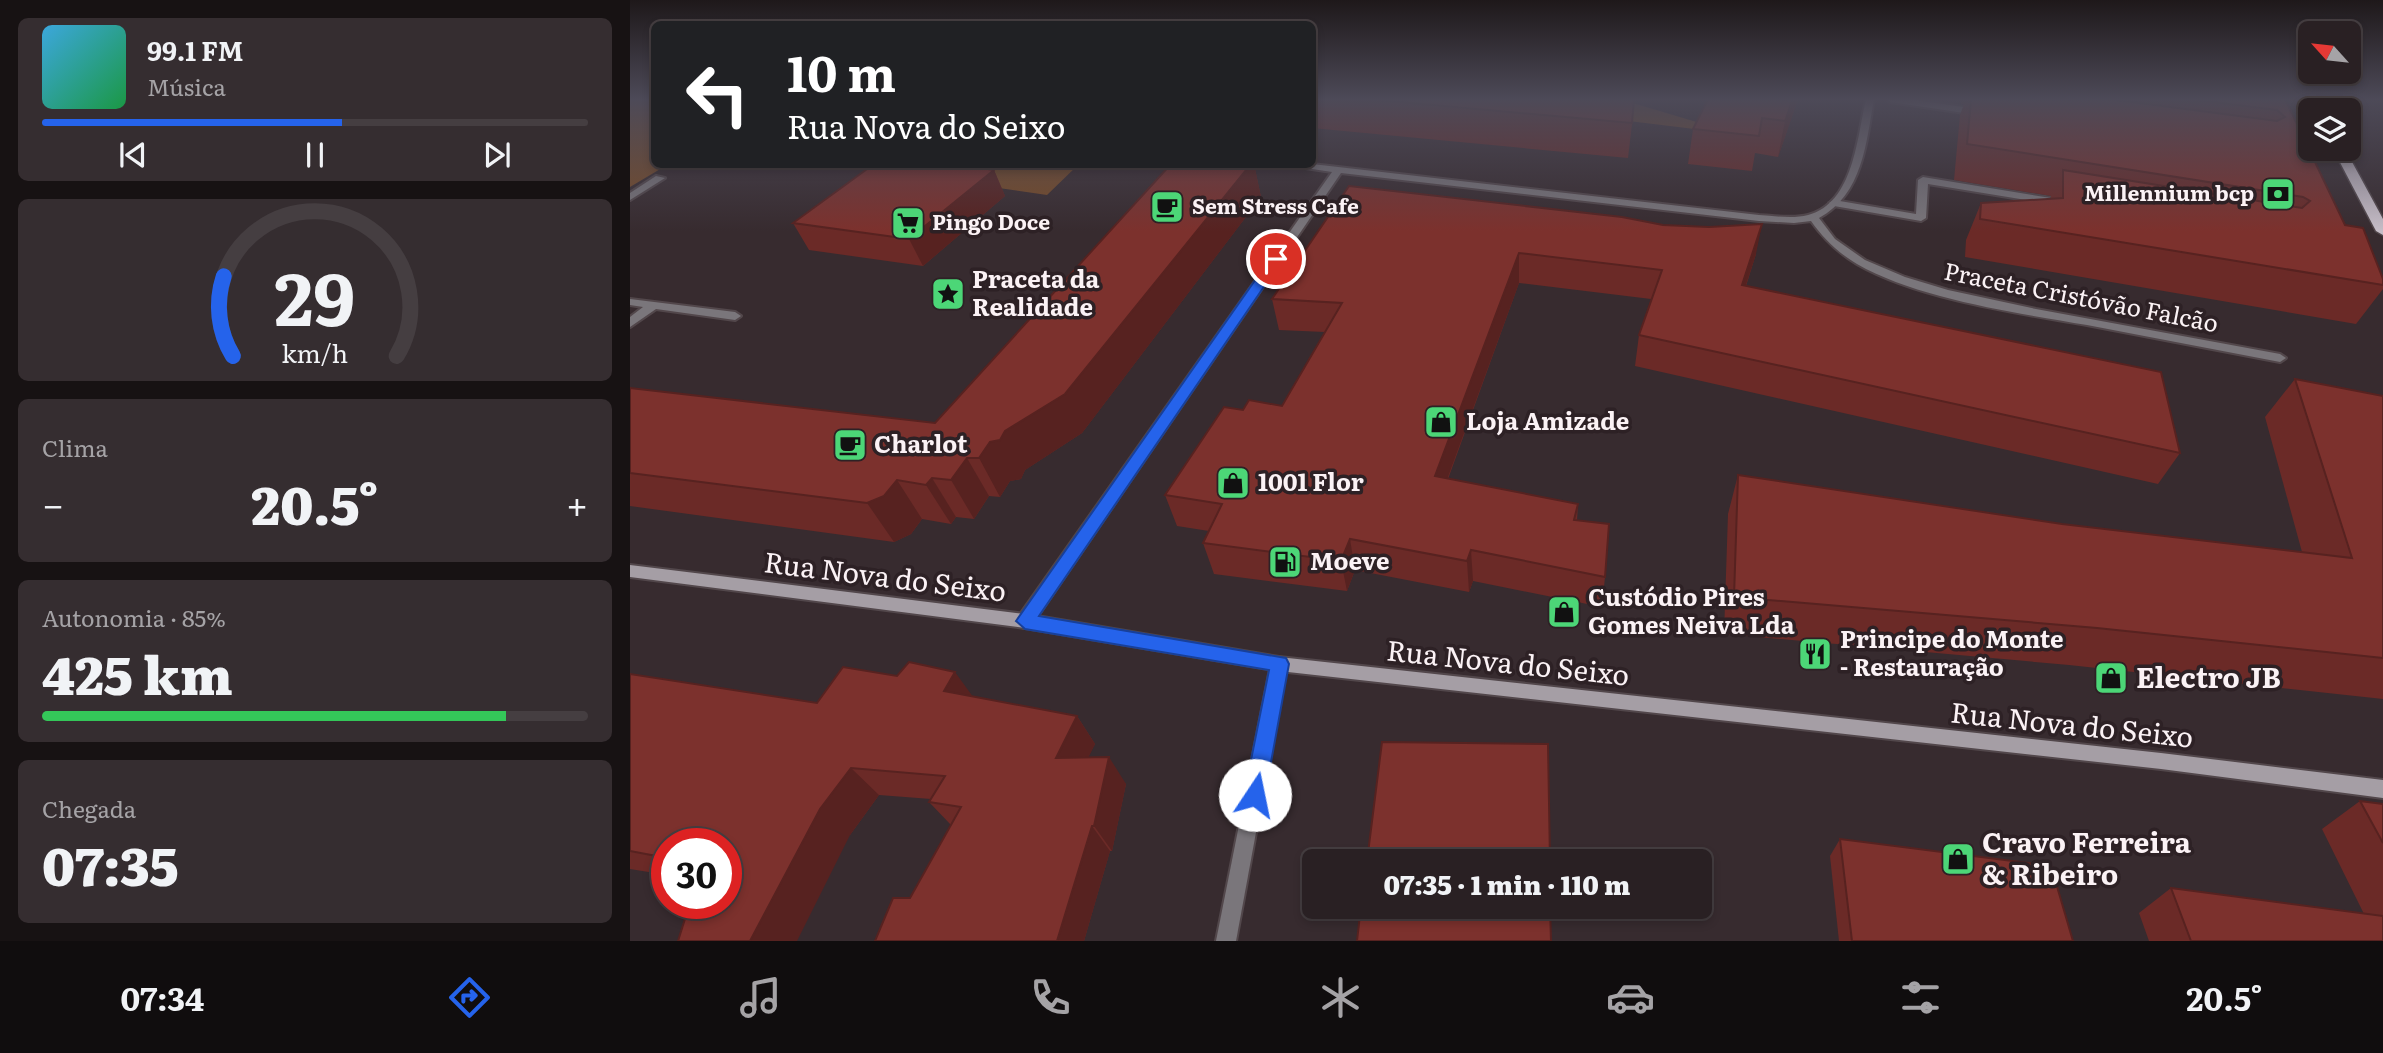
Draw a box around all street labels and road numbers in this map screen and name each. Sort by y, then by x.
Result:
street label: Praceta Cristóvão Falcão [1941,252,2222,339]
street label: Rua Nova do Seixo [762,539,1009,611]
street label: Rua Nova do Seixo [1385,627,1632,695]
street label: Rua Nova do Seixo [1949,689,2196,757]

